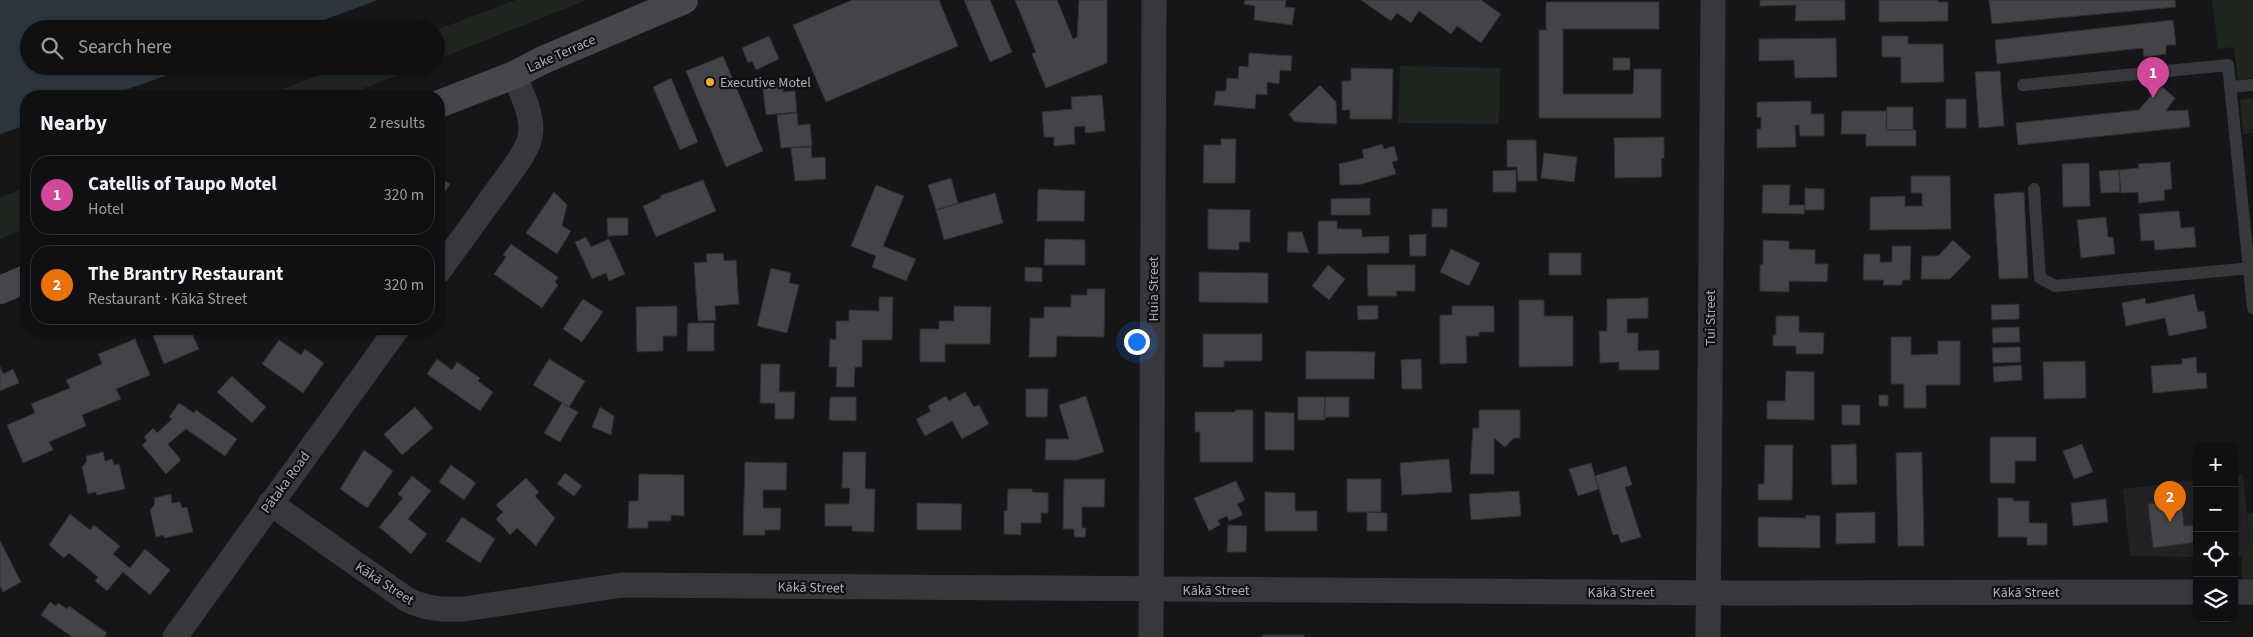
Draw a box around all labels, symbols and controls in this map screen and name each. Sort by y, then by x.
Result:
search box [20,20,445,75]
street label: Lake Terrace [524,30,599,78]
icon: search [38,34,66,62]
text: Search here [78,34,172,61]
pin: 1 [2137,57,2169,98]
place label: Executive Motel [720,73,811,93]
marker: Executive Motel [704,76,716,88]
text: Nearby [40,108,107,138]
text: 2 results [369,112,425,134]
text: Catellis of Taupo Motel [88,171,277,198]
text: 1 [53,184,61,206]
text: 320 m [384,184,424,206]
text: Hotel [88,198,124,220]
street label: Huia Street [1144,256,1164,322]
text: The Brantry Restaurant [88,261,283,288]
text: 2 [53,274,61,296]
text: 320 m [384,274,424,296]
text: Restaurant · Kākā Street [88,288,247,310]
street label: Tui Street [1701,290,1721,346]
your location [1124,329,1150,355]
map controls [2193,442,2238,622]
button: + [2193,442,2238,487]
street label: Pātaka Road [256,447,315,518]
pin: 2 [2154,481,2186,522]
button: − [2193,487,2238,532]
button: locate [2193,532,2238,577]
street label: Kākā Street [351,557,418,611]
street label: Kākā Street [777,577,845,599]
button: layers [2193,577,2238,622]
street label: Kākā Street [1183,581,1250,601]
street label: Kākā Street [1588,583,1655,603]
street label: Kākā Street [1993,583,2060,603]

